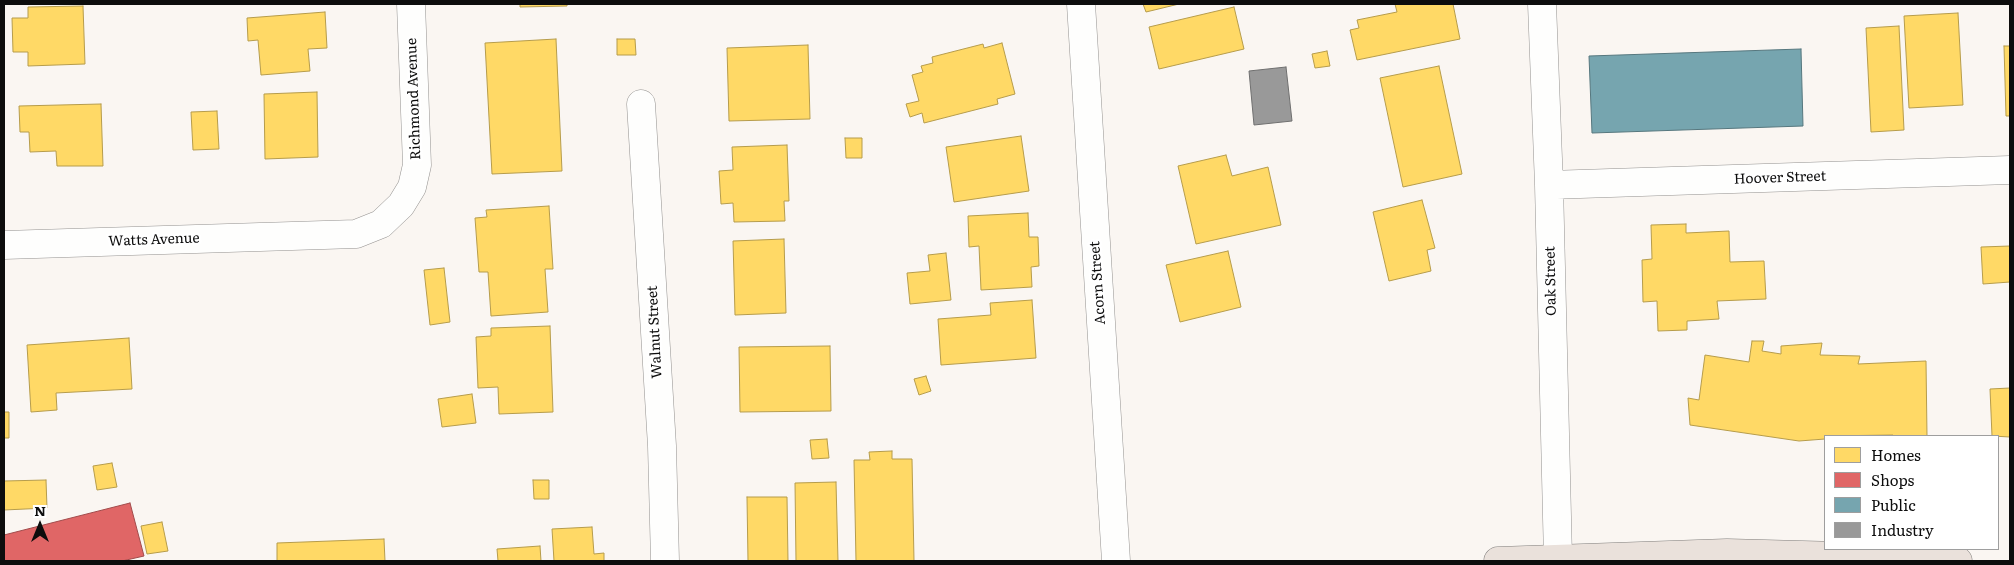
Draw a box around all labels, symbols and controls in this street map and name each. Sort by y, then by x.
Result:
street label: Richmond Avenue [403,38,425,160]
street label: Hoover Street [1734,168,1826,188]
street label: Watts Avenue [108,230,200,250]
street label: Acorn Street [1087,241,1109,325]
street label: Oak Street [1542,246,1560,316]
street label: Walnut Street [644,285,666,379]
legend [1824,435,1999,550]
text: Homes [1871,443,1921,466]
text: Shops [1871,468,1914,491]
text: Public [1871,493,1916,516]
north arrow [15,500,65,550]
text: N [34,500,46,520]
text: Industry [1871,518,1934,541]

